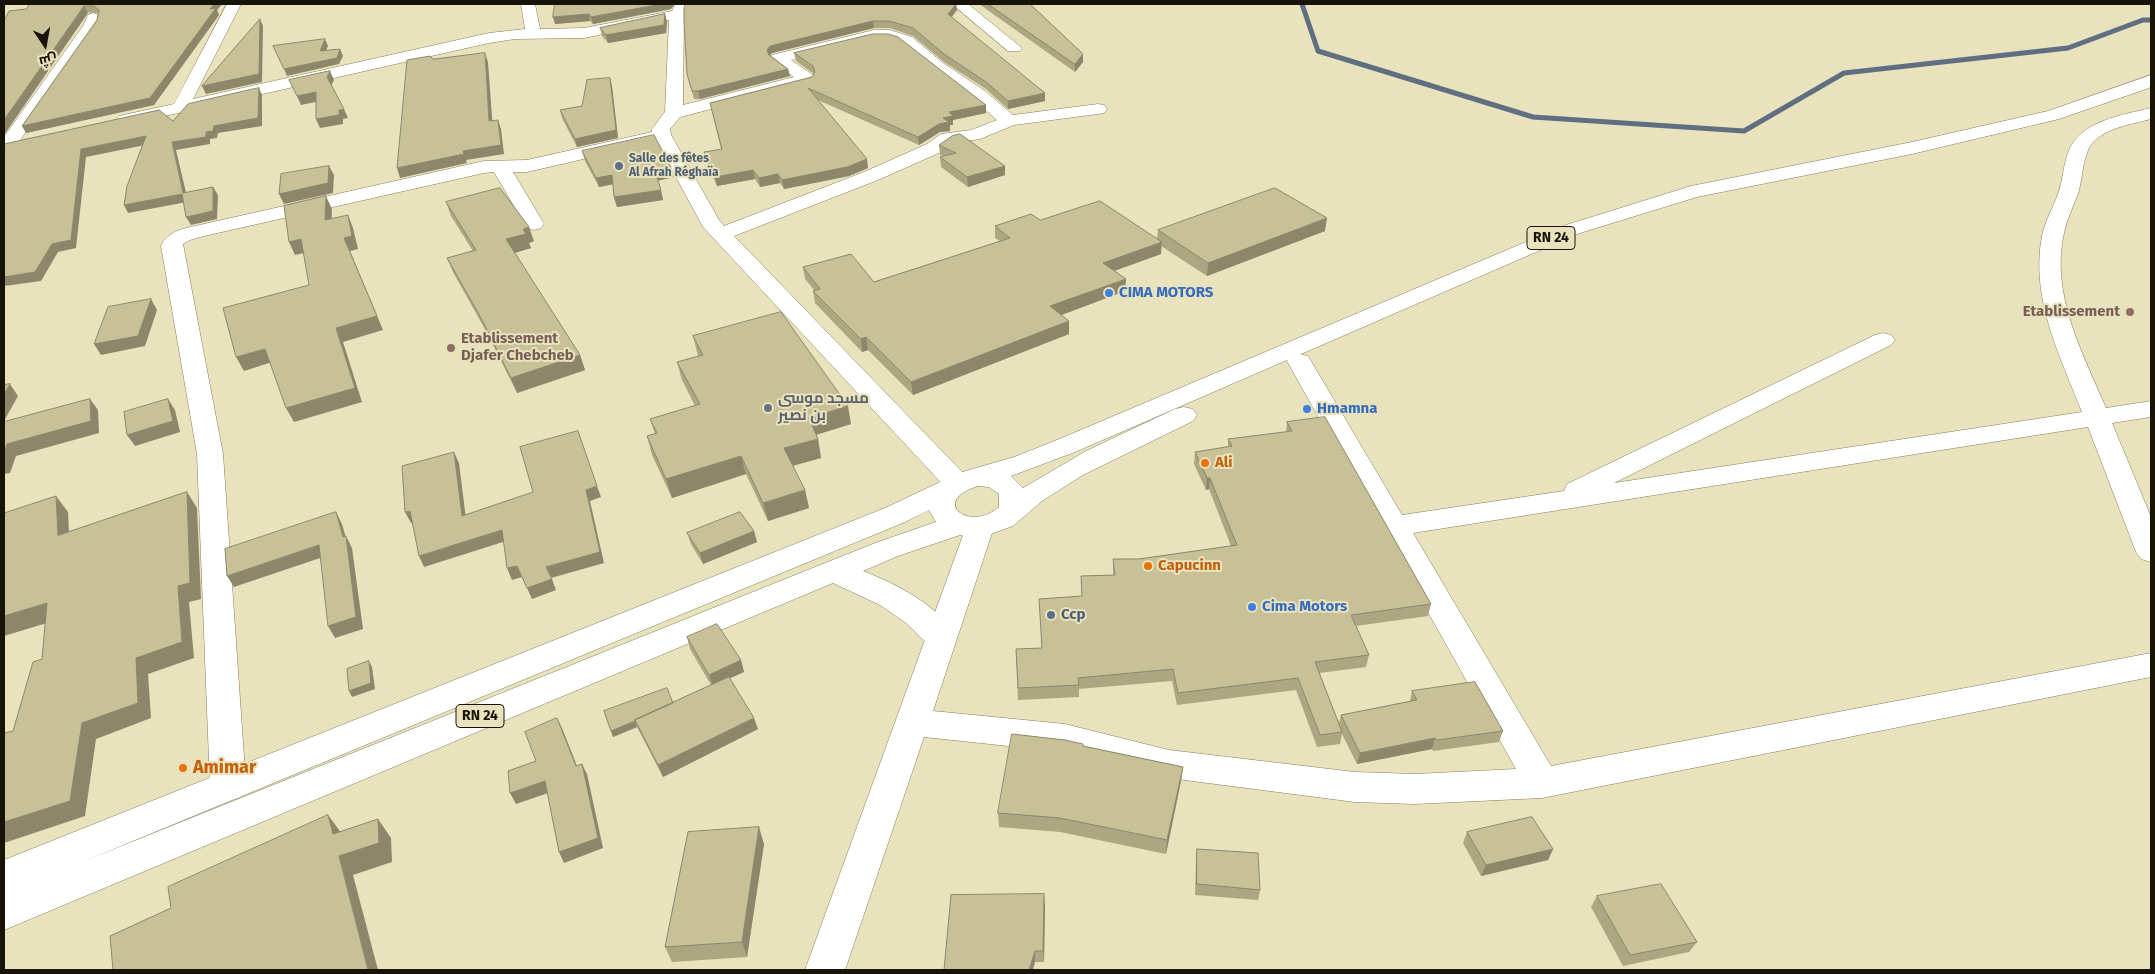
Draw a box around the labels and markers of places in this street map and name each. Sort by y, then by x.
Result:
place label: Salle des fêtes Al Afrah Réghaïa [629,152,718,180]
marker: Salle des fêtes Al Afrah Réghaïa [613,160,625,172]
place label: CIMA MOTORS [1119,284,1213,302]
marker: CIMA MOTORS [1103,287,1115,299]
place label: Etablissement [2023,303,2120,321]
marker: Etablissement [2124,306,2136,318]
place label: Etablissement Djafer Chebcheb [461,330,574,365]
marker: Etablissement Djafer Chebcheb [445,342,457,354]
place label: مسجد موسى بن نصير [778,390,869,425]
place label: Hmamna [1317,400,1377,418]
marker: مسجد موسى بن نصير [762,402,774,414]
marker: Hmamna [1301,403,1313,415]
place label: Ali [1215,454,1233,472]
marker: Ali [1199,457,1211,469]
place label: Capucinn [1158,557,1221,575]
marker: Capucinn [1142,560,1154,572]
place label: Cima Motors [1262,598,1347,616]
marker: Cima Motors [1246,601,1258,613]
place label: Ccp [1061,606,1085,624]
marker: Ccp [1045,609,1057,621]
place label: Amimar [193,757,256,779]
marker: Amimar [177,762,189,774]

